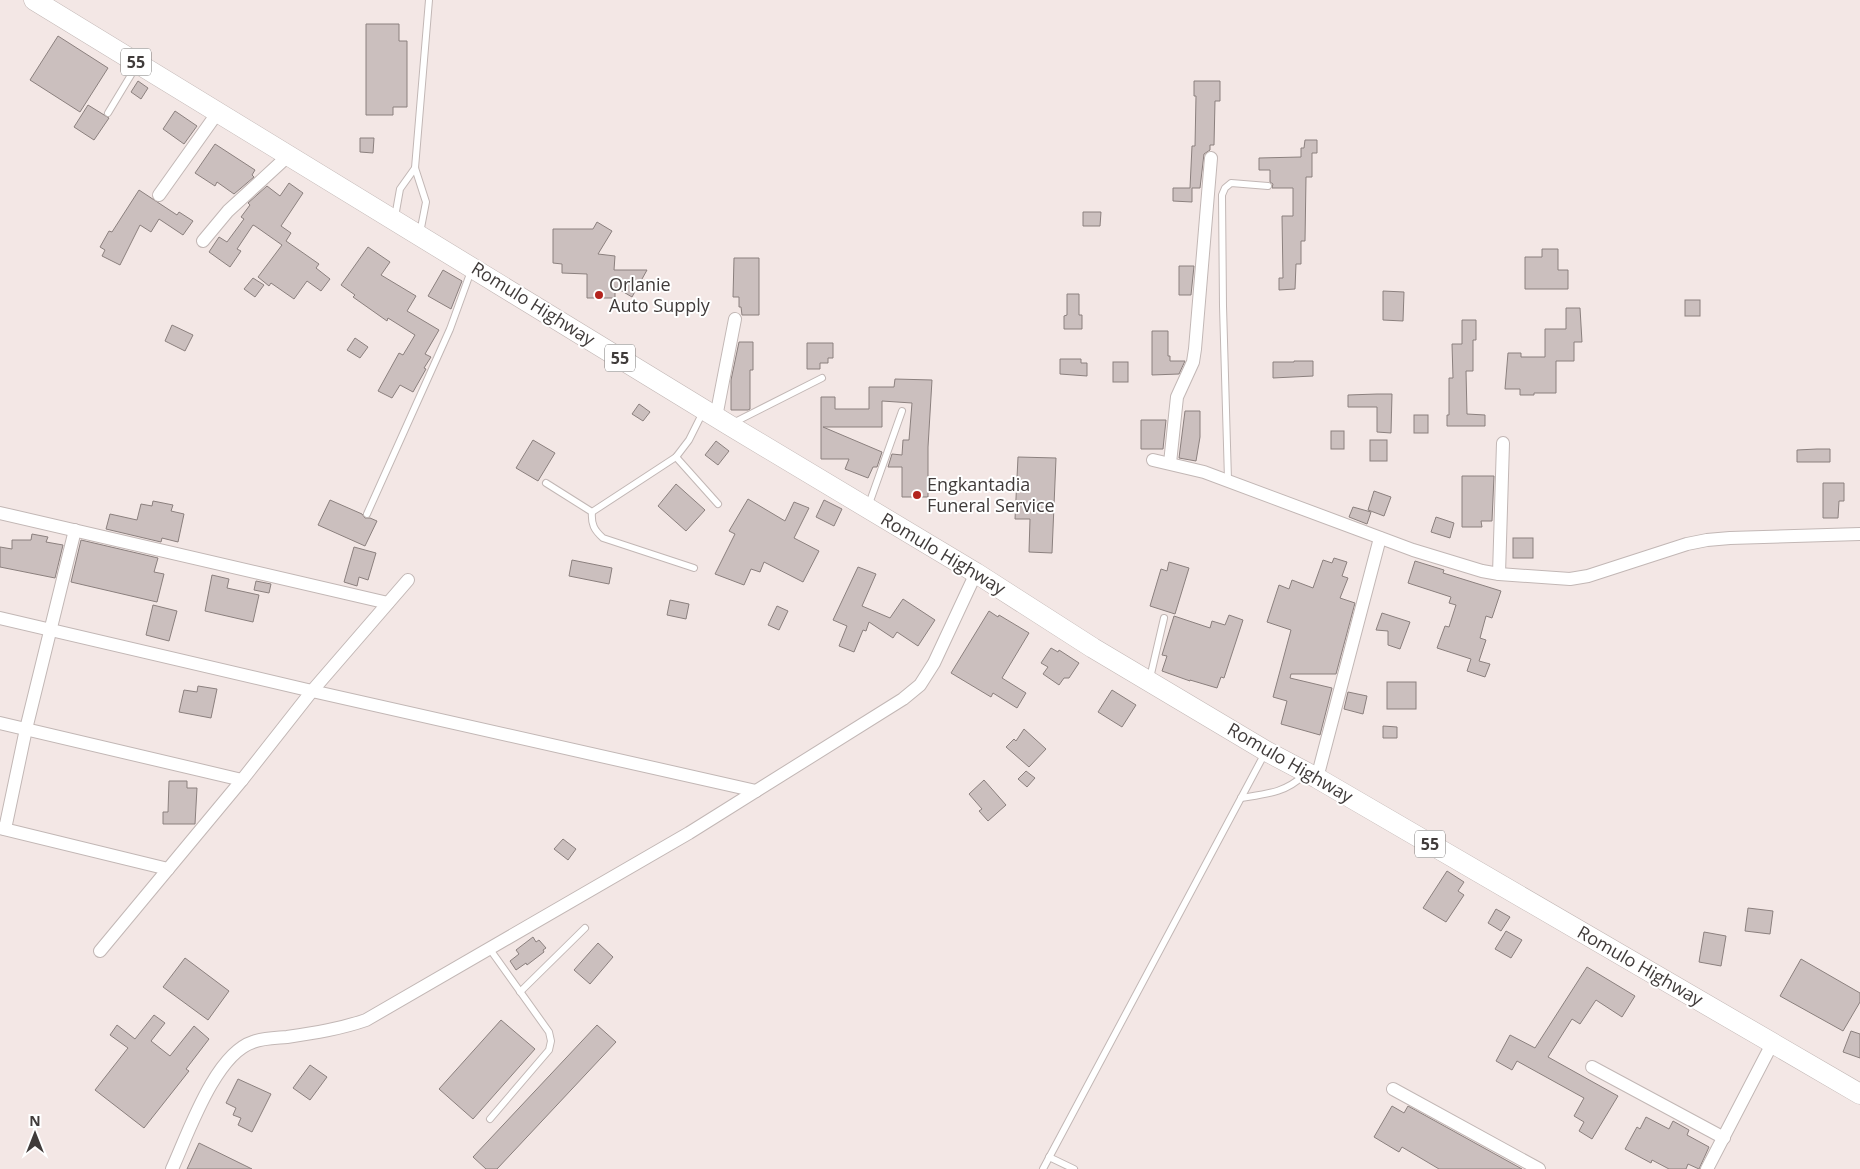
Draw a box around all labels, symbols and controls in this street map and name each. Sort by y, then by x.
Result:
road number: 55 [121,48,151,76]
street label: Romulo Highway [467,256,601,351]
place label: Orlanie Auto Supply [609,272,711,317]
marker: Orlanie Auto Supply [593,289,605,301]
road number: 55 [605,344,635,372]
place label: Engkantadia Funeral Service [927,472,1055,517]
marker: Engkantadia Funeral Service [911,489,923,501]
street label: Romulo Highway [877,506,1011,600]
street label: Romulo Highway [1223,716,1359,808]
road number: 55 [1415,831,1445,858]
street label: Romulo Highway [1573,919,1709,1011]
north arrow [10,1109,60,1159]
text: N [29,1111,41,1130]

